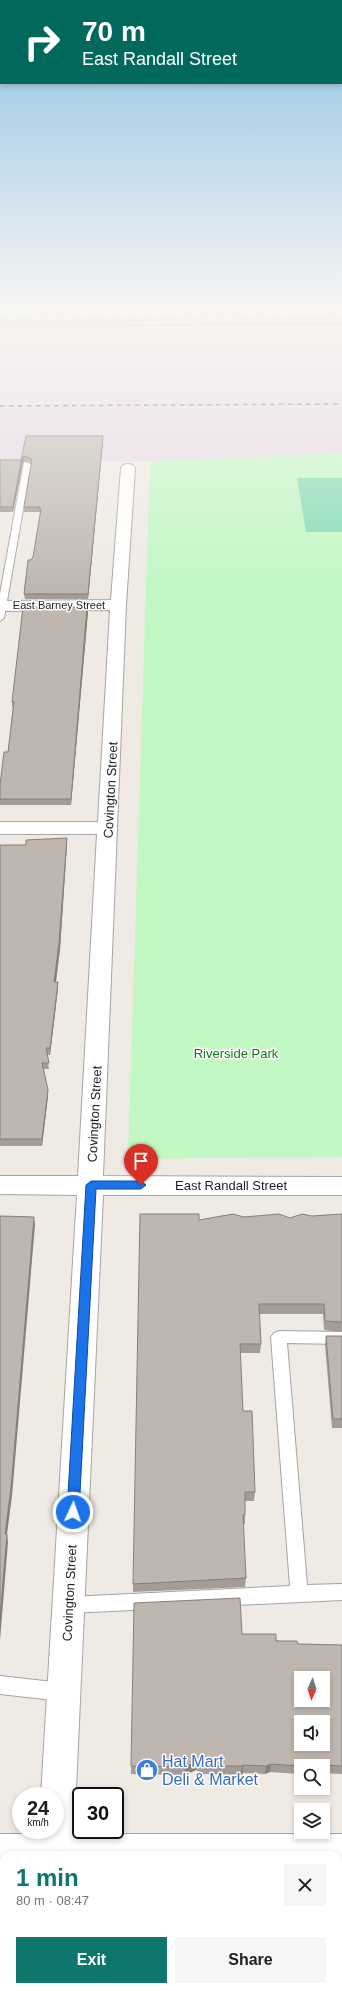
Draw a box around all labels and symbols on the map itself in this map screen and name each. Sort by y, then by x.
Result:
street label: East Barney Street [13,599,105,611]
street label: Covington Street [100,741,121,839]
park label: Riverside Park [194,1046,279,1061]
street label: Covington Street [84,1065,105,1163]
pin [124,1144,158,1185]
street label: East Randall Street [175,1178,287,1193]
position arrow [52,1491,94,1533]
street label: Covington Street [59,1544,80,1642]
north arrow [294,1671,330,1707]
place label: Hat Mart Deli & Market [162,1753,259,1788]
shop icon: Hat Mart Deli & Market [134,1757,160,1783]
speed limit sign: 30 [72,1787,124,1839]

